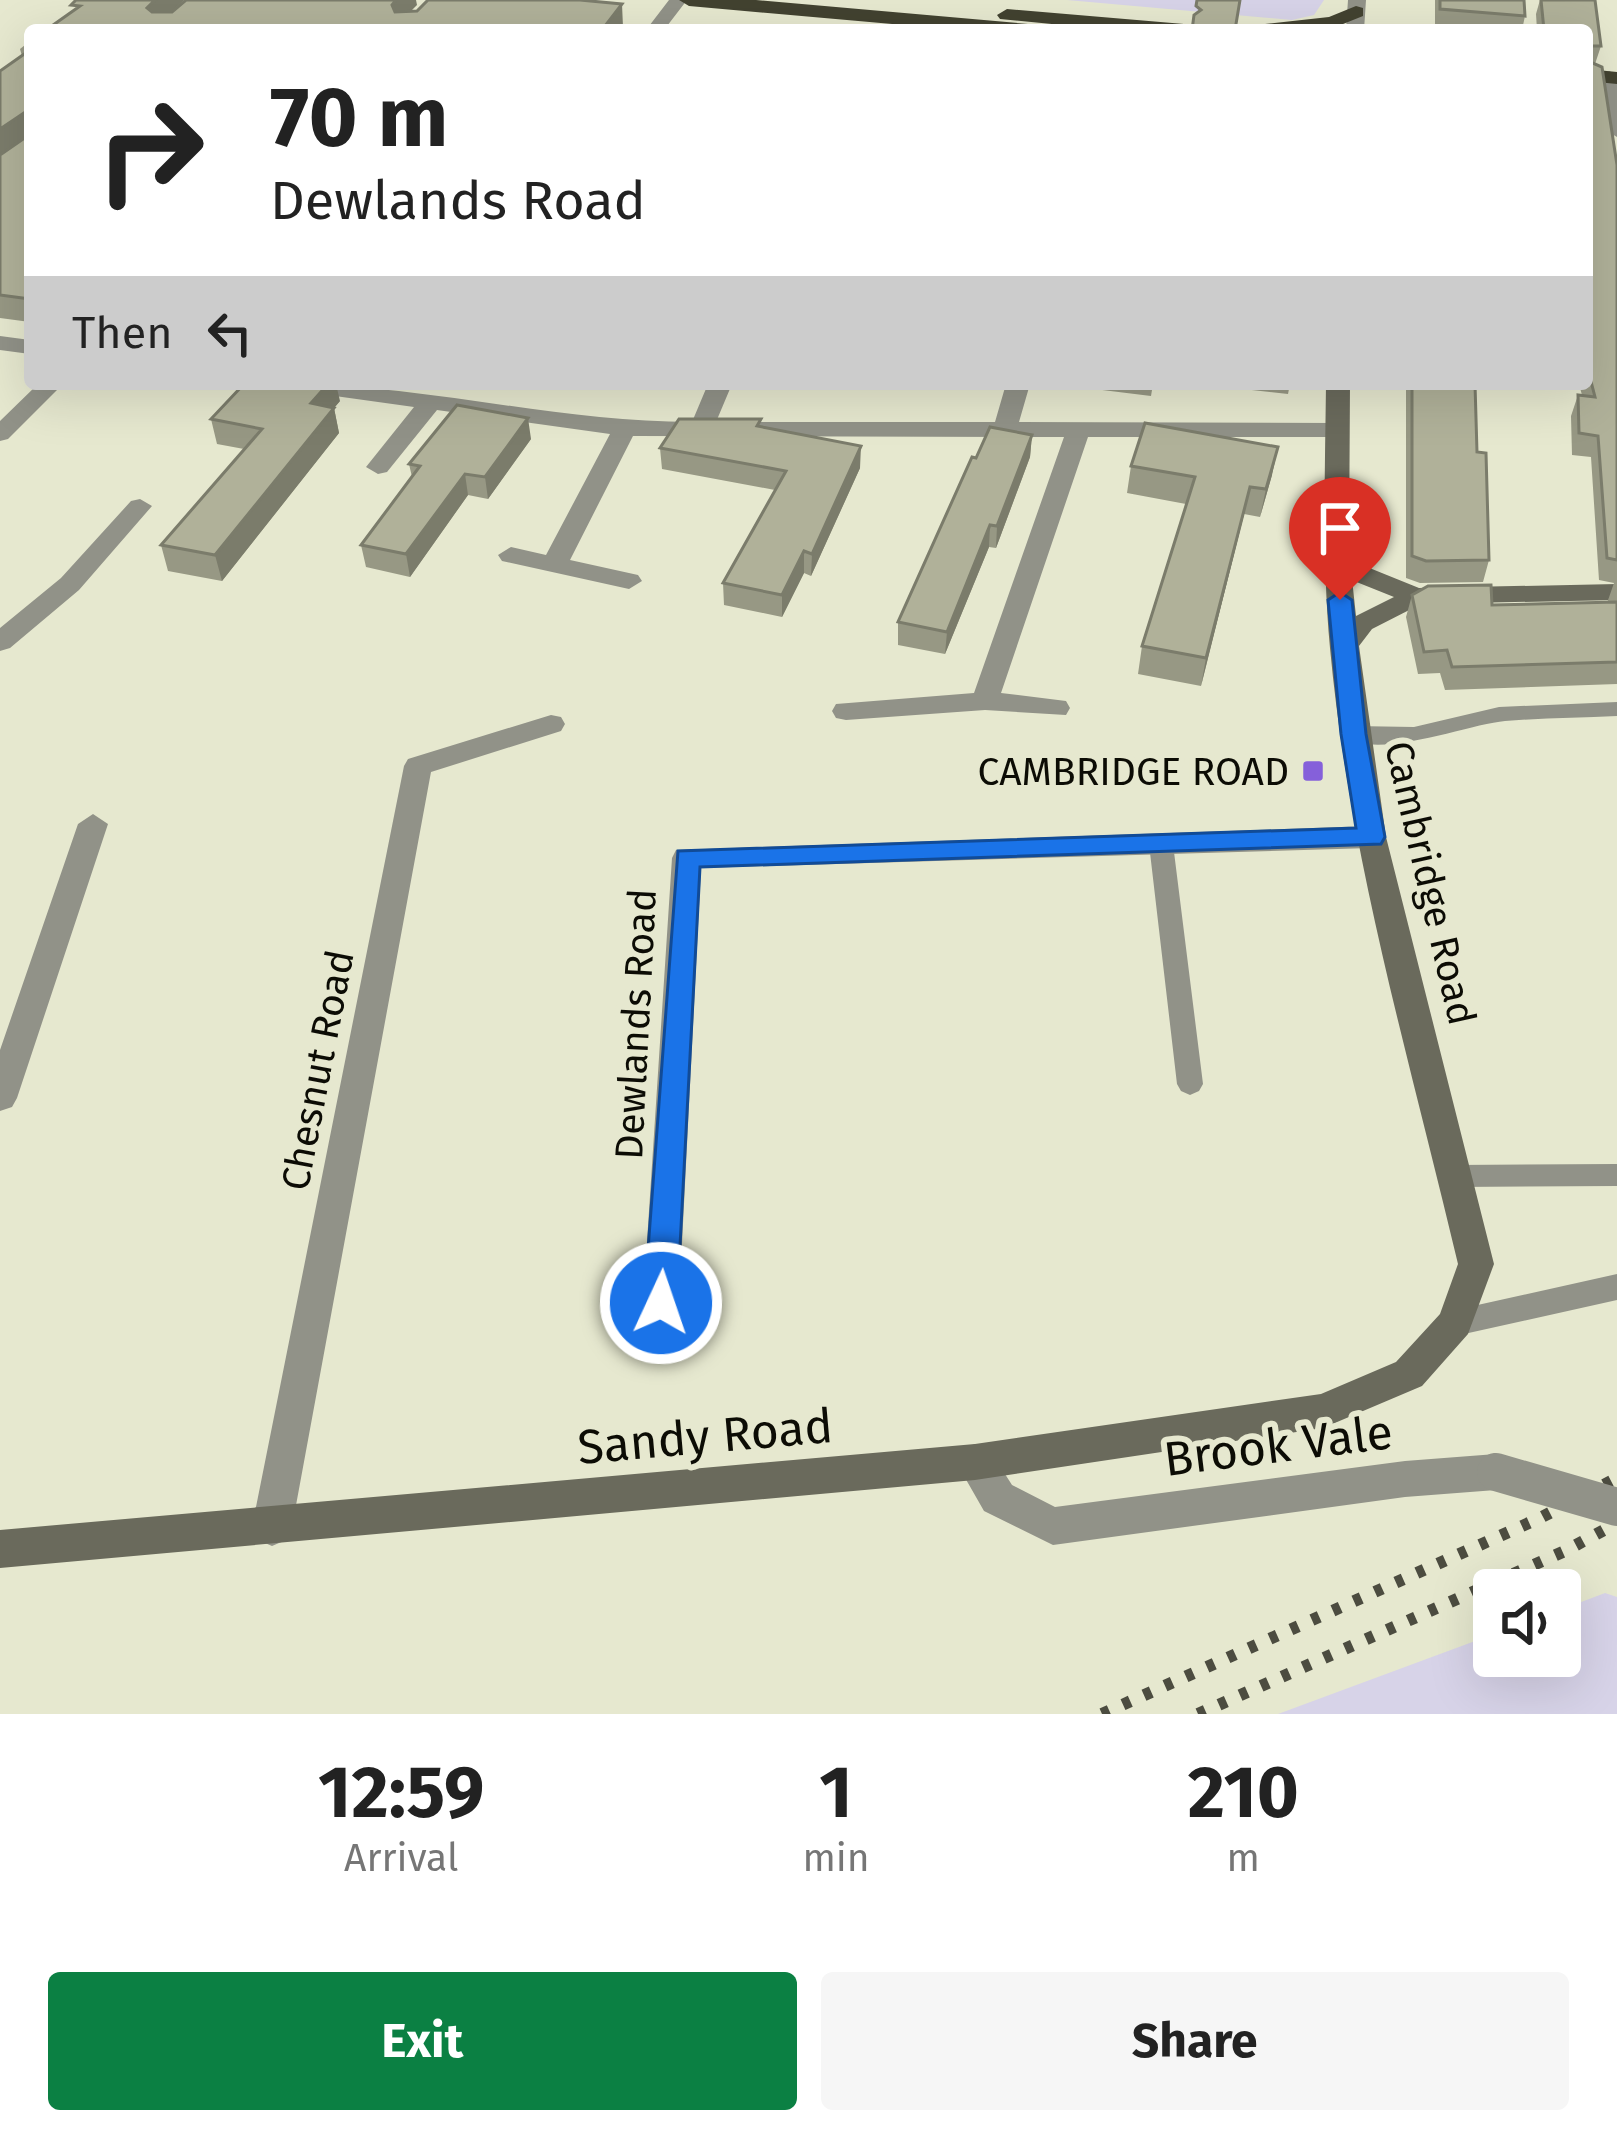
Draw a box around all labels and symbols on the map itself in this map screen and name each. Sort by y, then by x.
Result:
pin [1289,477,1391,600]
street label: Cambridge Road [1375,737,1485,1030]
place label: CAMBRIDGE ROAD [977,749,1289,795]
marker: CAMBRIDGE ROAD [1300,758,1326,784]
street label: Dewlands Road [606,887,666,1161]
street label: Chesnut Road [272,946,364,1194]
position arrow [598,1240,724,1366]
street label: Sandy Road [575,1397,835,1477]
street label: Brook Vale [1160,1403,1396,1489]

